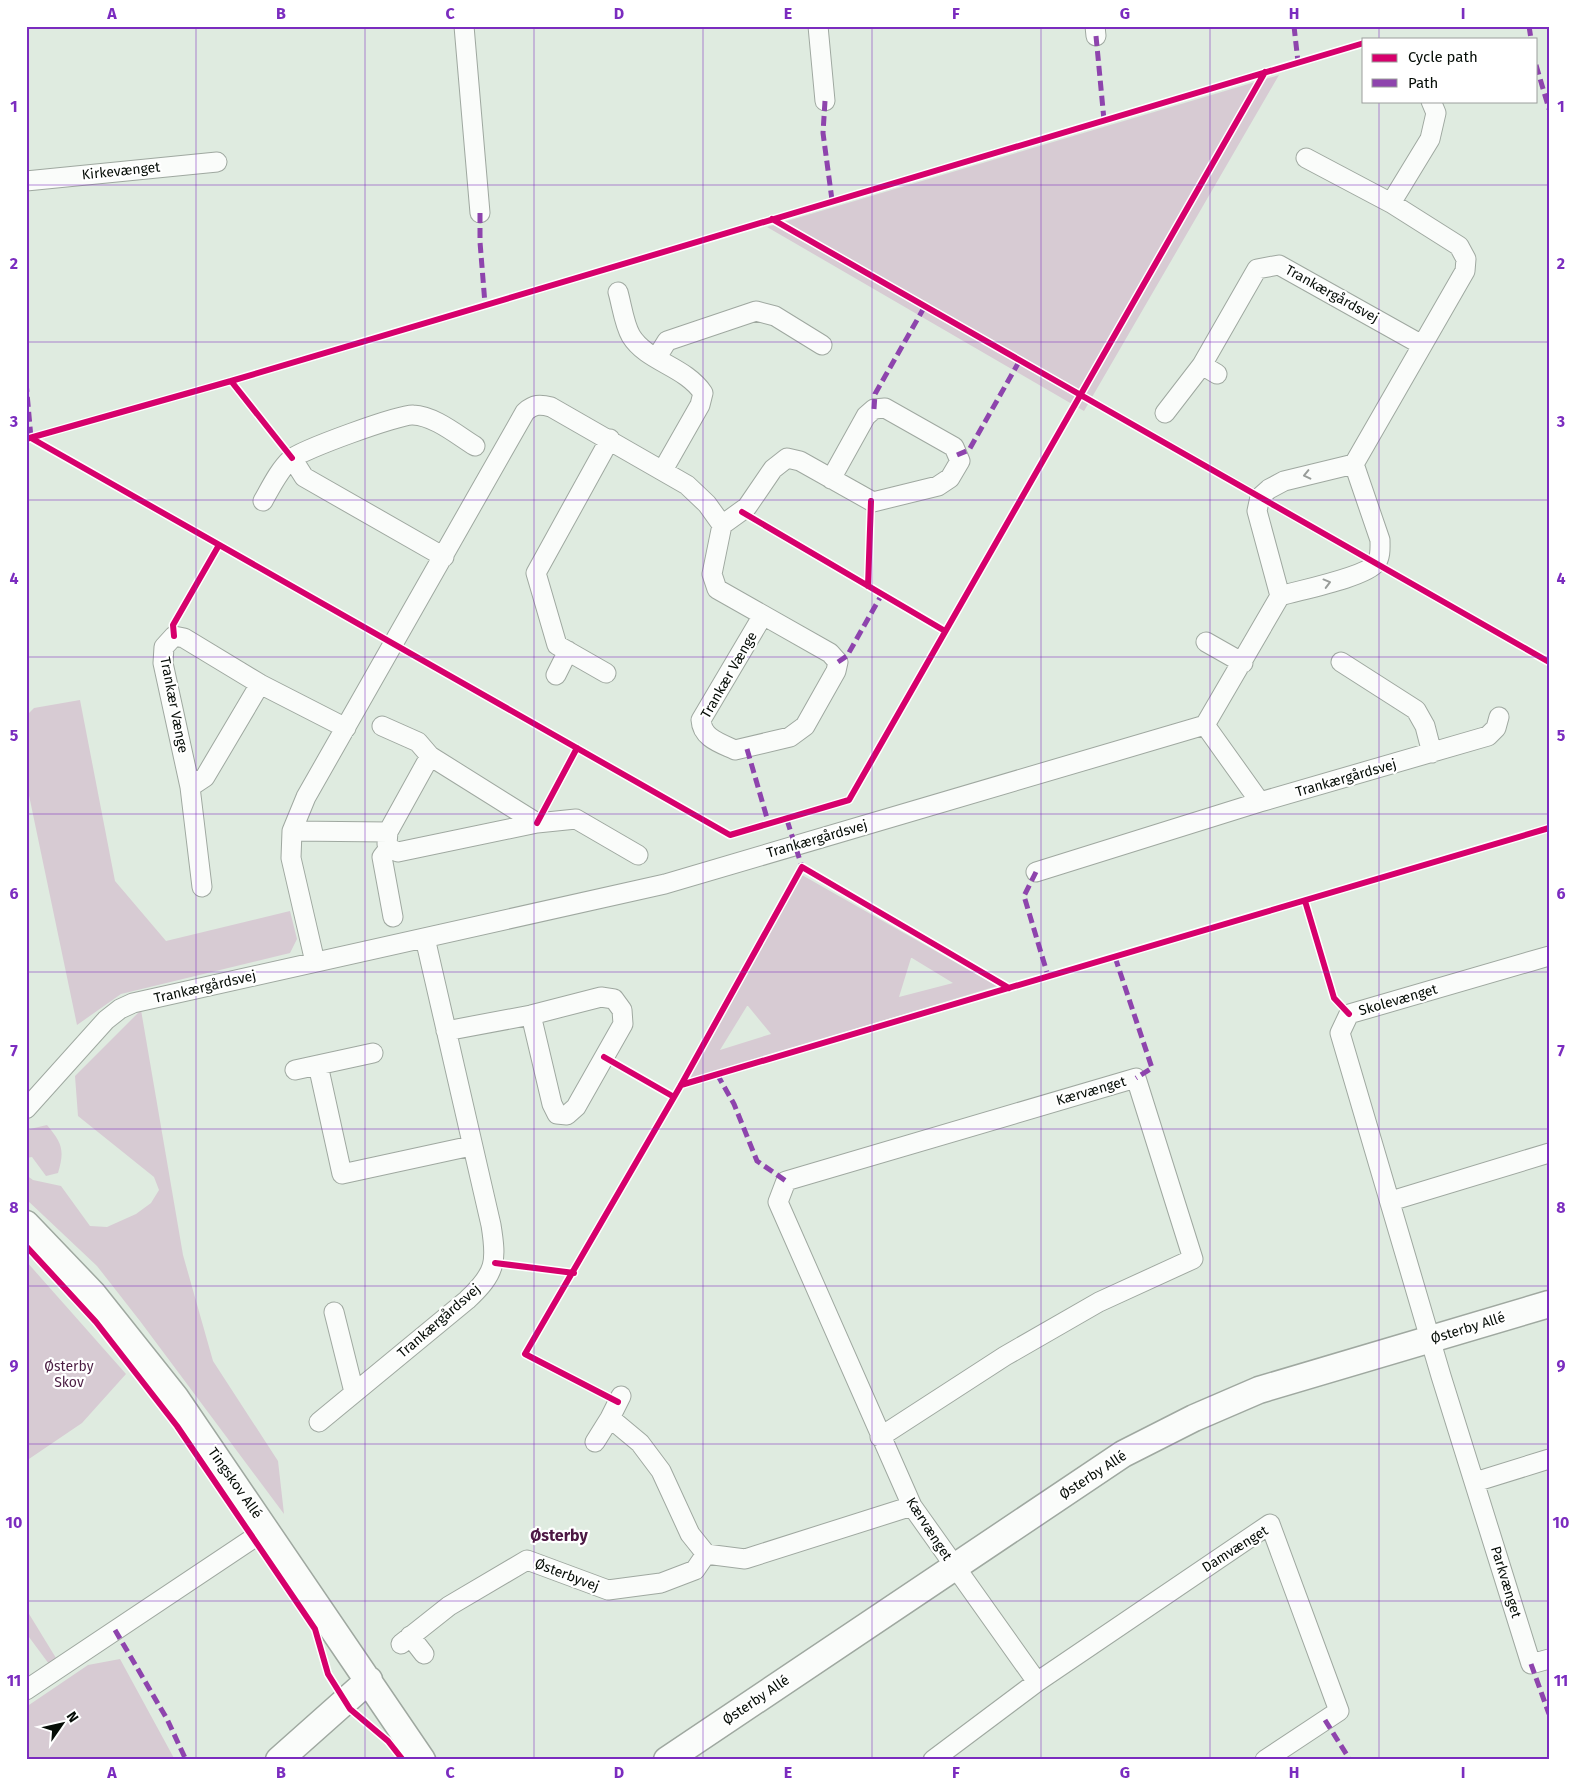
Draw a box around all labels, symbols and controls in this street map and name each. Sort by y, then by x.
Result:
text: A [106,4,117,23]
text: B [276,4,286,23]
text: C [445,4,455,23]
text: D [614,4,624,23]
text: E [784,4,792,23]
text: F [952,4,960,23]
text: G [1120,4,1130,23]
text: H [1289,4,1299,23]
text: I [1461,4,1465,23]
legend [1362,38,1538,102]
text: Cycle path [1408,48,1478,66]
text: Path [1408,74,1438,92]
text: 1 [10,97,18,116]
text: 1 [1557,97,1565,116]
street label: Kirkevænget [81,158,162,184]
text: 2 [10,254,18,273]
text: 2 [1557,254,1565,273]
street label: Trankærgårdsvej [1282,261,1382,327]
text: 3 [9,412,18,431]
text: 3 [1556,412,1565,431]
one-way arrow [1303,469,1312,480]
text: 4 [9,569,19,588]
text: 4 [1556,569,1566,588]
one-way arrow [1323,578,1332,589]
street label: Trankær Vænge [697,629,761,721]
street label: Trankær Vænge [156,656,192,754]
text: 5 [10,726,19,745]
text: 5 [1557,726,1566,745]
street label: Trankærgårdsvej [1294,755,1398,801]
street label: Trankærgårdsvej [765,816,869,862]
text: 6 [9,884,19,903]
text: 6 [1556,884,1566,903]
street label: Trankærgårdsvej [152,967,258,1007]
street label: Skolevænget [1357,980,1440,1019]
text: 7 [10,1041,18,1060]
text: 7 [1557,1041,1565,1060]
street label: Kærvænget [1054,1073,1129,1109]
text: 8 [9,1198,19,1217]
text: 8 [1556,1198,1566,1217]
street label: Trankærgårdsvej [394,1280,484,1362]
street label: Østerby Allé [1429,1309,1507,1347]
text: 9 [10,1356,19,1375]
text: 9 [1557,1356,1566,1375]
park label: Østerby Skov [44,1358,94,1391]
street label: Tingskov Allé [204,1444,266,1522]
street label: Østerby Allé [1056,1447,1130,1503]
street label: Kærvænget [902,1494,956,1565]
text: 10 [6,1513,22,1532]
text: 10 [1553,1513,1569,1532]
street label: Damvænget [1199,1521,1272,1576]
district label: Østerby [530,1526,589,1545]
street label: Parkvænget [1487,1544,1525,1621]
street label: Østerbyvej [532,1555,602,1595]
text: 11 [7,1671,21,1690]
street label: Østerby Allé [719,1671,793,1729]
text: 11 [1554,1671,1568,1690]
north arrow [38,1698,88,1748]
text: N [63,1708,82,1726]
text: A [106,1763,117,1782]
text: B [276,1763,286,1782]
text: C [445,1763,455,1782]
text: D [614,1763,624,1782]
text: E [784,1763,792,1782]
text: F [952,1763,960,1782]
text: G [1120,1763,1130,1782]
text: H [1289,1763,1299,1782]
text: I [1461,1763,1465,1782]

